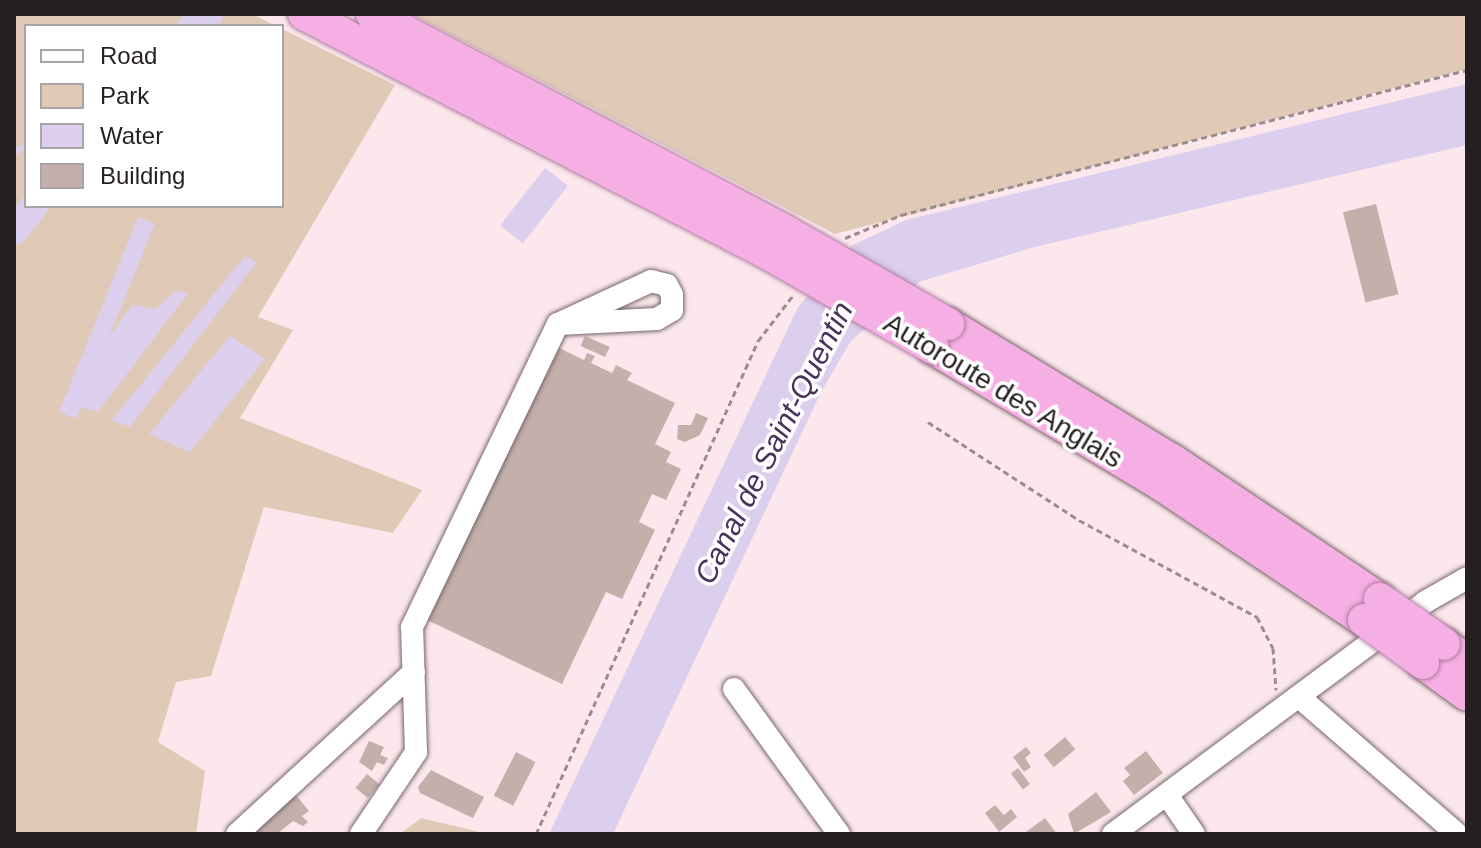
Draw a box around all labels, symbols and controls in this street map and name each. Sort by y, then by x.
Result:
legend [24,24,284,208]
text: Road [100,42,157,69]
text: Park [100,82,149,109]
text: Water [100,122,163,149]
text: Building [100,162,185,189]
water label: Canal de Saint-Quentin [687,296,861,590]
street label: Autoroute des Anglais [877,306,1129,476]

